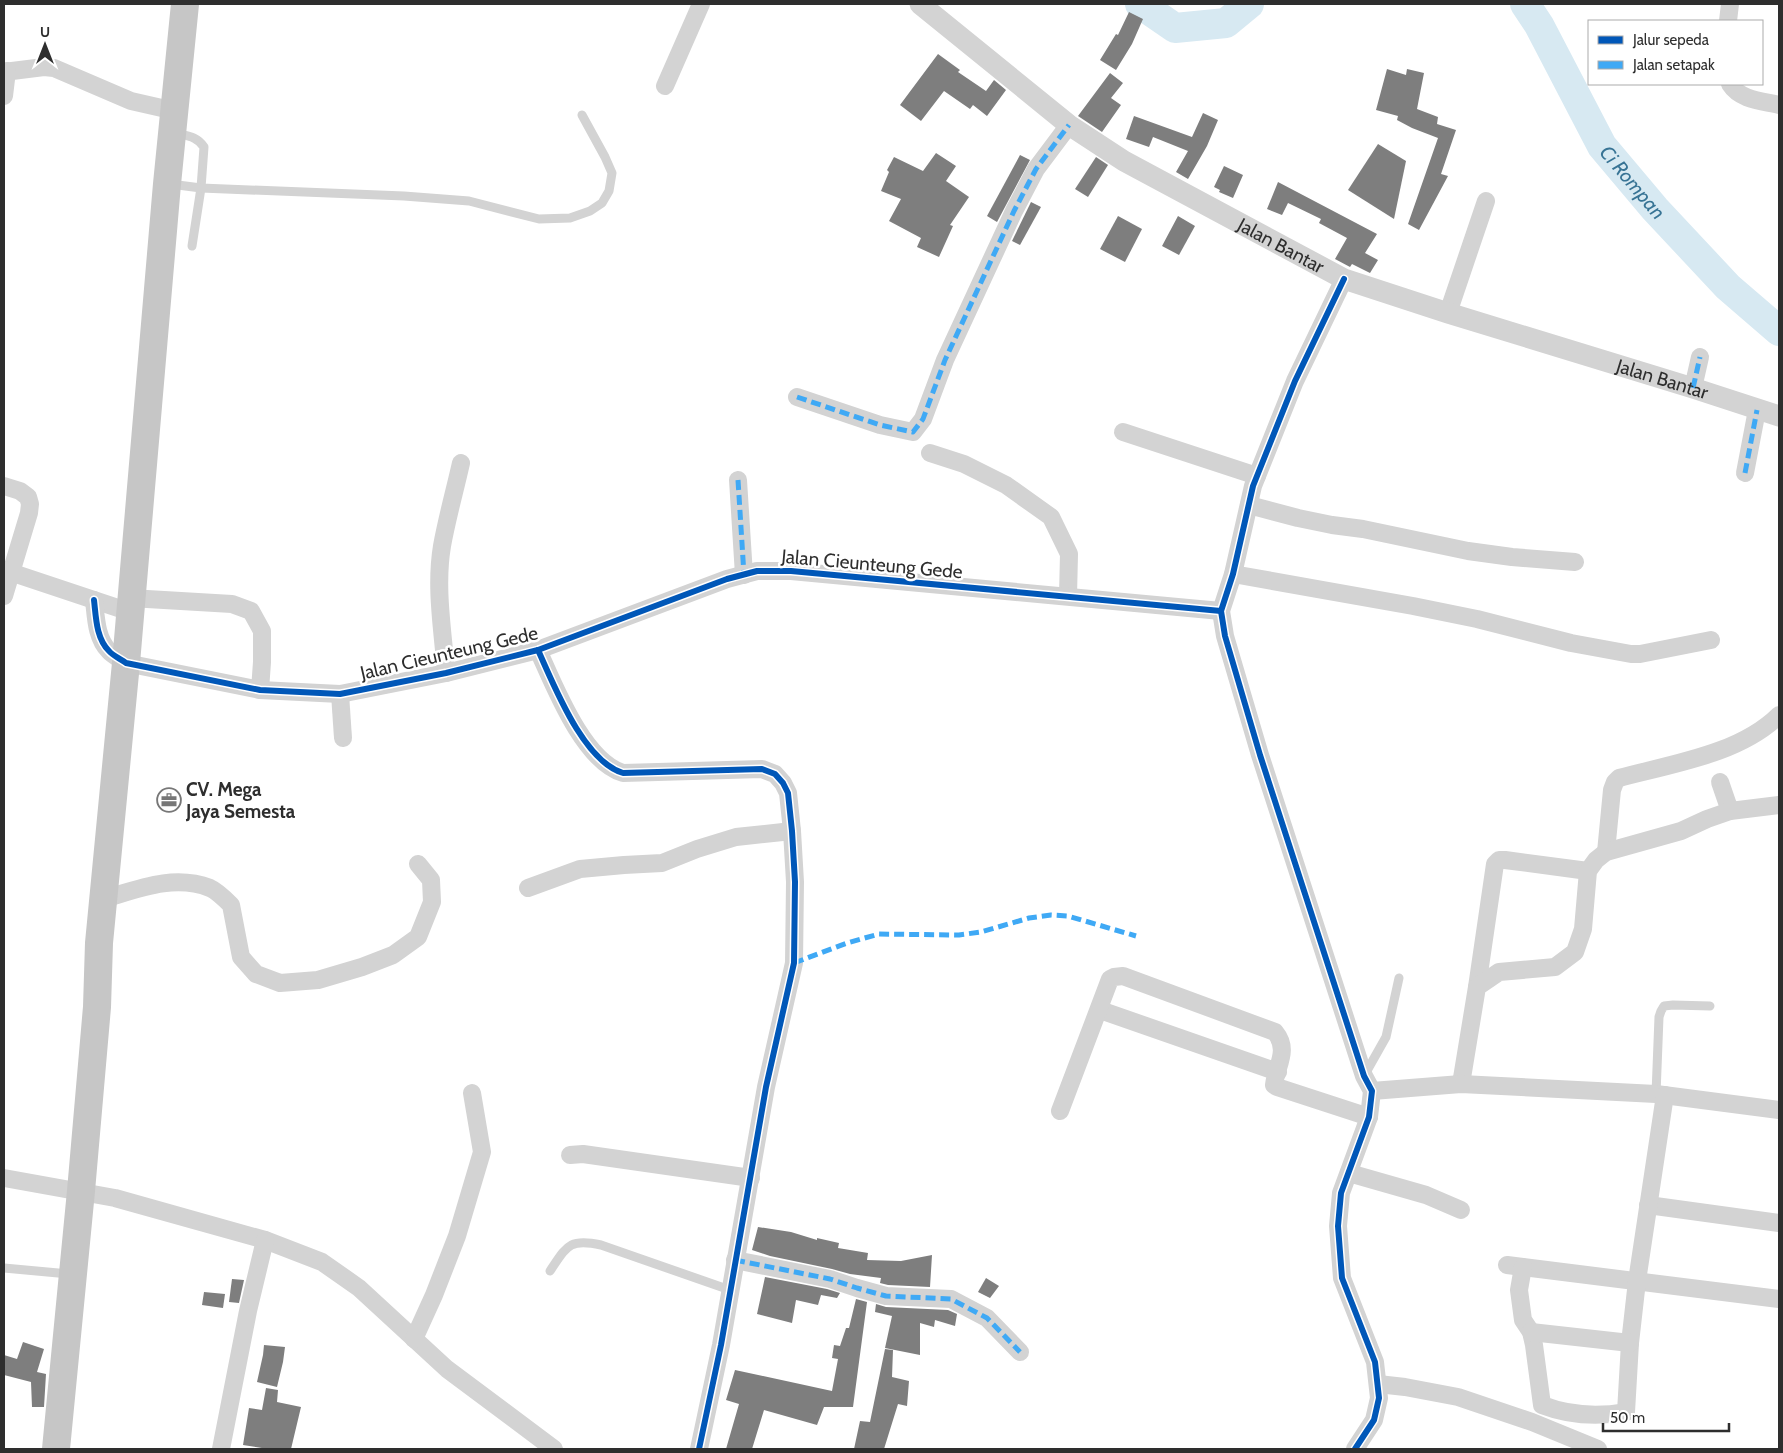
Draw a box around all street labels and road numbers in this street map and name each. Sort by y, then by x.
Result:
street label: Jalan Bantar [1233,212,1328,278]
street label: Jalan Bantar [1613,353,1711,404]
street label: Jalan Cieunteung Gede [779,545,964,583]
street label: Jalan Cieunteung Gede [357,621,540,685]

